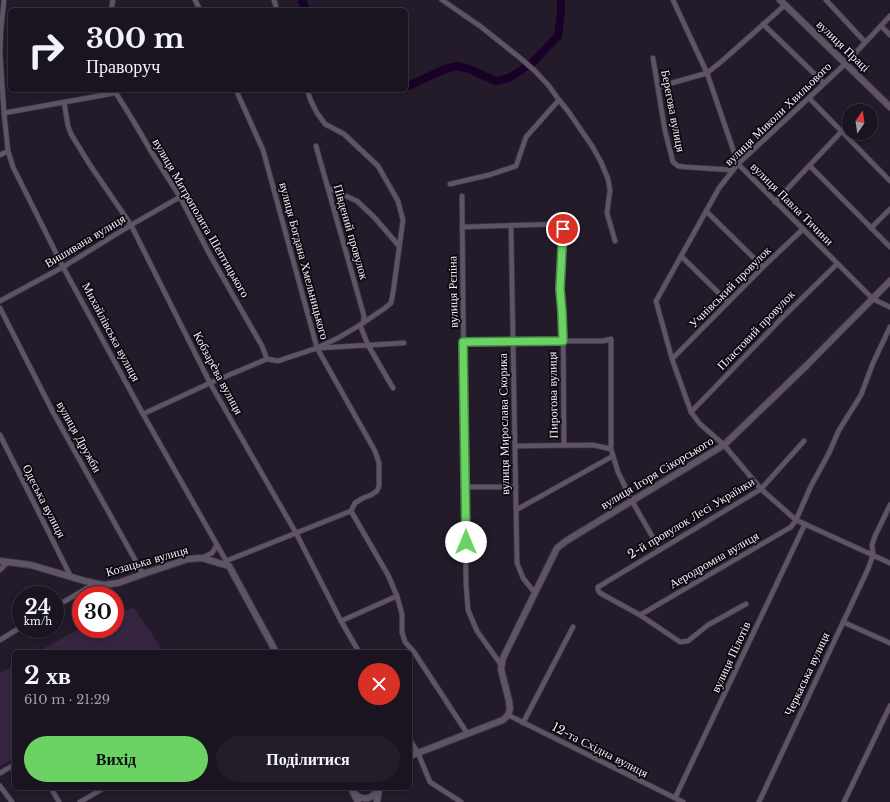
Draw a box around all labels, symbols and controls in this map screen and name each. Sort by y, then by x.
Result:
street label: вулиця Праці [814,17,874,75]
text: 300 m [86,21,185,56]
icon: right [20,24,72,76]
text: Праворуч [86,56,160,78]
street label: вулиця Миколи Хвильового [721,59,834,169]
street label: Берегова вулиця [658,68,689,154]
north arrow [842,104,878,140]
map controls [842,104,878,140]
street label: вулиця Митрополита Шептицького [150,136,253,300]
street label: вулиця Павла Тичини [748,159,837,249]
street label: вулиця Богдана Хмельницького [276,181,333,341]
street label: Південий провулок [331,182,372,281]
street label: Вишивана вулиця [42,210,128,270]
pin [546,212,580,246]
icon: arrive [552,218,574,240]
street label: Учнівський провулок [686,242,774,331]
street label: вулиця Рєпіна [444,255,461,328]
street label: Михайлівська вулиця [79,280,144,384]
street label: Пластовий провулок [714,286,798,373]
street label: Кобзарèва вулиця [190,329,247,417]
street label: Пирогова вулиця [544,351,561,439]
street label: вулиця Мирослава Скорика [495,352,512,495]
street label: вулиця Дружби [54,399,105,475]
street label: вулиця Ігоря Сікорського [597,433,716,512]
street label: Одеська вулиця [19,461,70,540]
street label: 2-й провулок Лесі Українки [624,473,758,562]
position arrow [445,521,487,563]
street label: Аеродромна вулиця [666,528,762,591]
street label: Козацька вулиця [104,541,190,579]
speed limit sign: 30 [72,586,124,638]
text: 24 [25,595,51,619]
text: km/h [24,615,52,628]
street label: вулиця Пілотів [708,619,754,695]
street label: Черкаська вулиця [781,629,833,718]
text: 2 хв [24,661,71,690]
button: close [358,663,400,705]
text: 610 m · 21:29 [24,691,110,708]
street label: 12-та Східна вулиця [550,719,651,781]
button: Вихід [24,736,208,782]
button: Поділитися [216,736,400,782]

